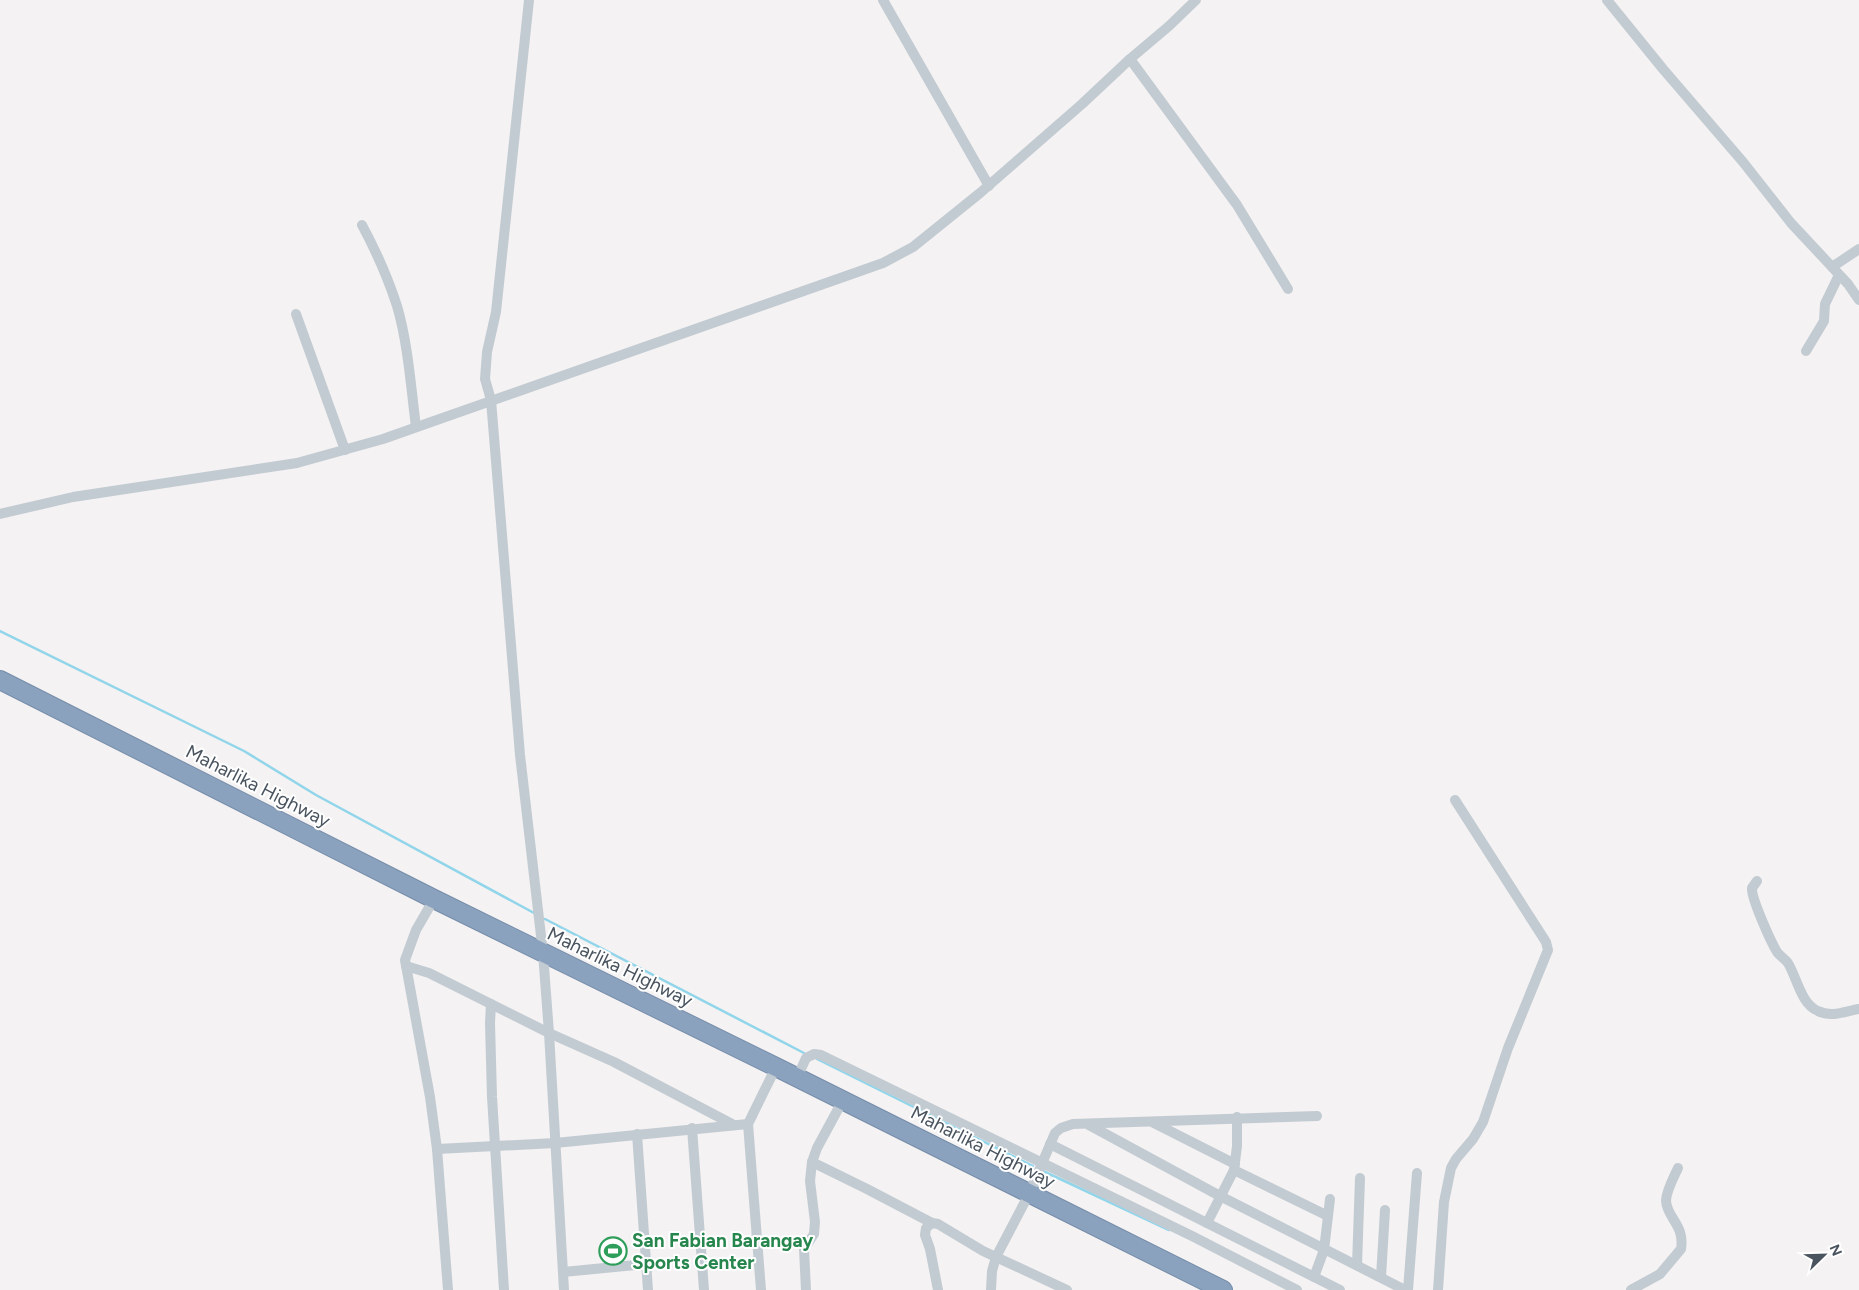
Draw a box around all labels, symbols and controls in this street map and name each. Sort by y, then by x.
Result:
street label: Maharlika Highway [182,740,334,832]
street label: Maharlika Highway [544,922,696,1012]
street label: Maharlika Highway [907,1101,1059,1193]
place label: San Fabian Barangay Sports Center [632,1229,813,1274]
north arrow [1799,1230,1849,1280]
sports icon: San Fabian Barangay Sports Center [598,1236,628,1266]
text: N [1826,1242,1845,1258]

